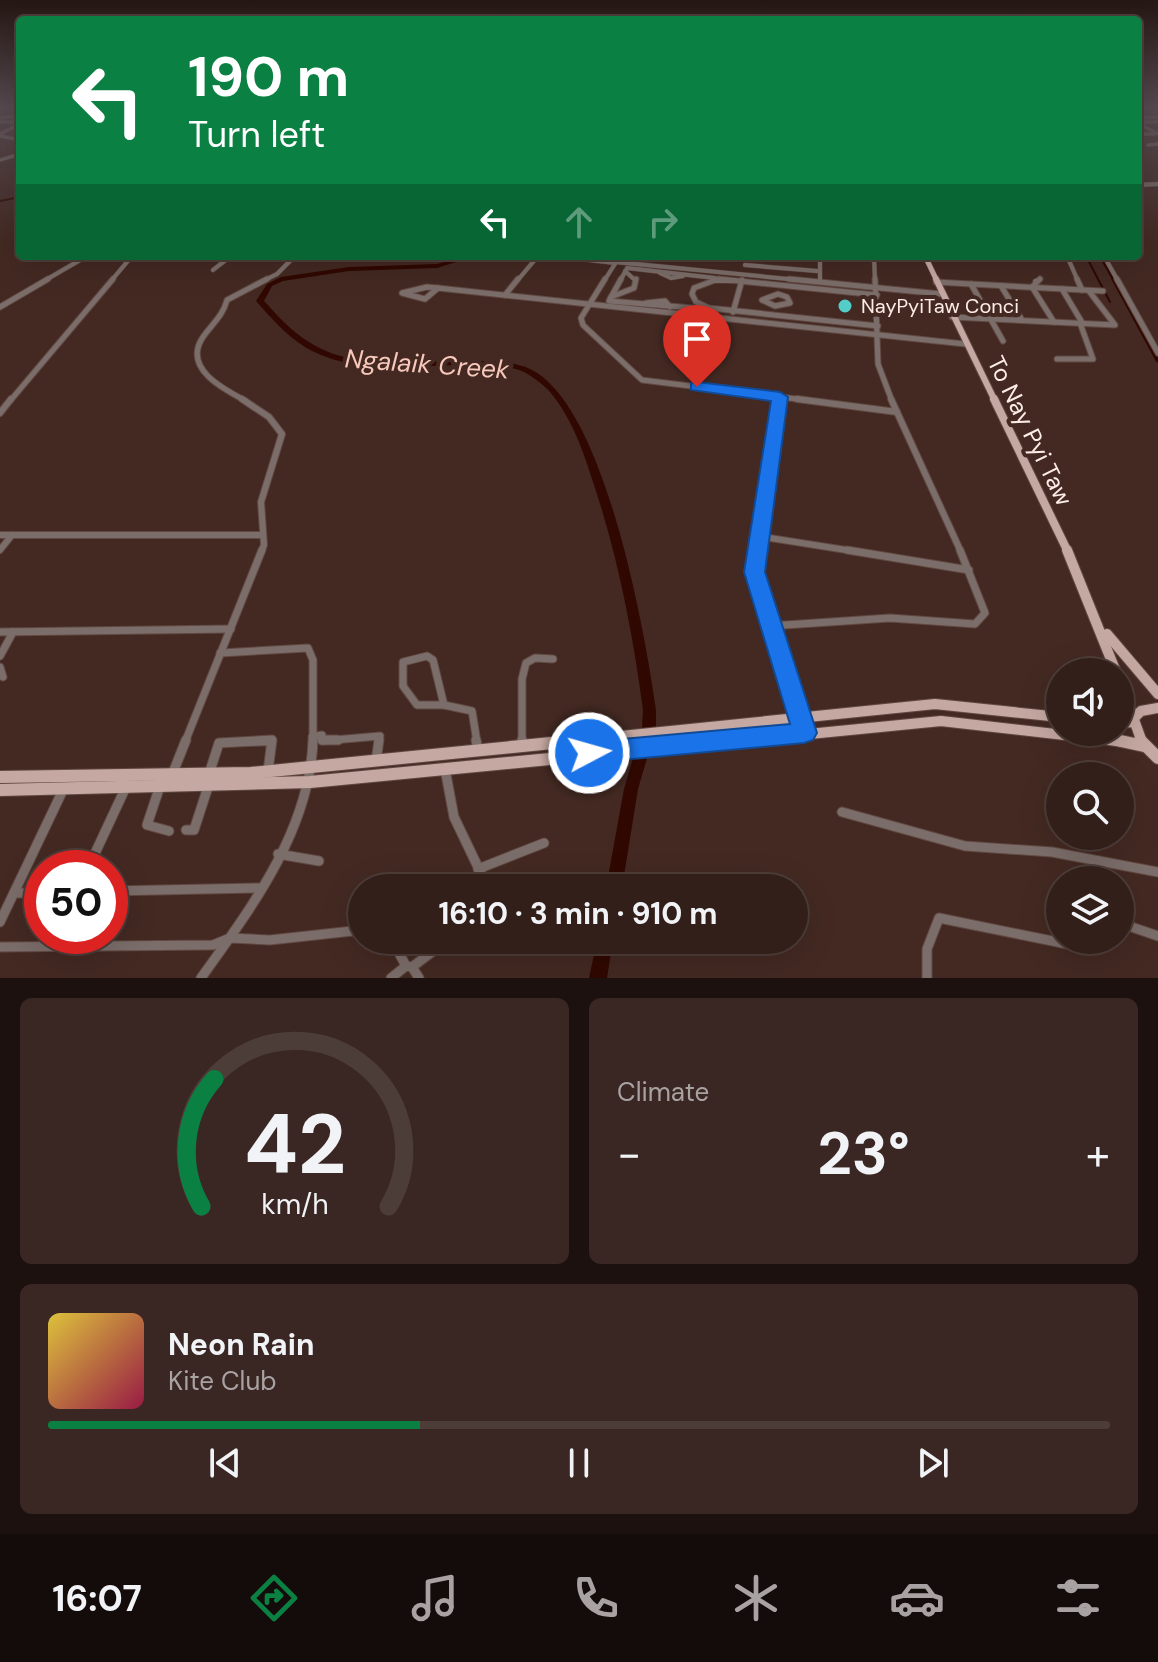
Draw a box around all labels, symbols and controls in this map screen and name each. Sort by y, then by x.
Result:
text: 190 m [188,40,349,113]
icon: left [56,48,160,152]
text: Turn left [188,111,325,158]
icon: left [473,200,517,244]
icon: ahead [557,200,601,244]
icon: right [641,200,685,244]
place label: NayPyiTaw Conci [861,293,1019,319]
marker: NayPyiTaw Conci [836,297,854,315]
pin [663,305,731,387]
icon: arrive [675,317,719,361]
water label: Ngalaik Creek [344,341,511,387]
street label: To Nay Pyi Taw [981,351,1080,511]
map controls [1046,658,1134,954]
button: sound [1046,658,1134,746]
position arrow [547,711,631,795]
button: search [1046,762,1134,850]
speed limit sign: 50 [24,850,128,954]
button: layers [1046,866,1134,954]
text: 16:10 · 3 min · 910 m [438,894,718,933]
text: Climate [617,1075,709,1109]
text: 42 [243,1090,346,1199]
text: 23° [817,1114,910,1193]
text: − [617,1125,641,1183]
text: + [1086,1125,1110,1183]
text: km/h [261,1186,328,1223]
text: Neon Rain [168,1325,314,1364]
text: Kite Club [168,1364,277,1398]
icon: previous [203,1441,247,1485]
icon: pause [557,1441,601,1485]
icon: next [911,1441,955,1485]
icon: directions [246,1570,302,1626]
icon: music [407,1570,463,1626]
icon: phone [568,1570,624,1626]
icon: climate [728,1570,784,1626]
icon: car [889,1570,945,1626]
icon: filters [1050,1570,1106,1626]
text: 16:07 [52,1575,142,1622]

